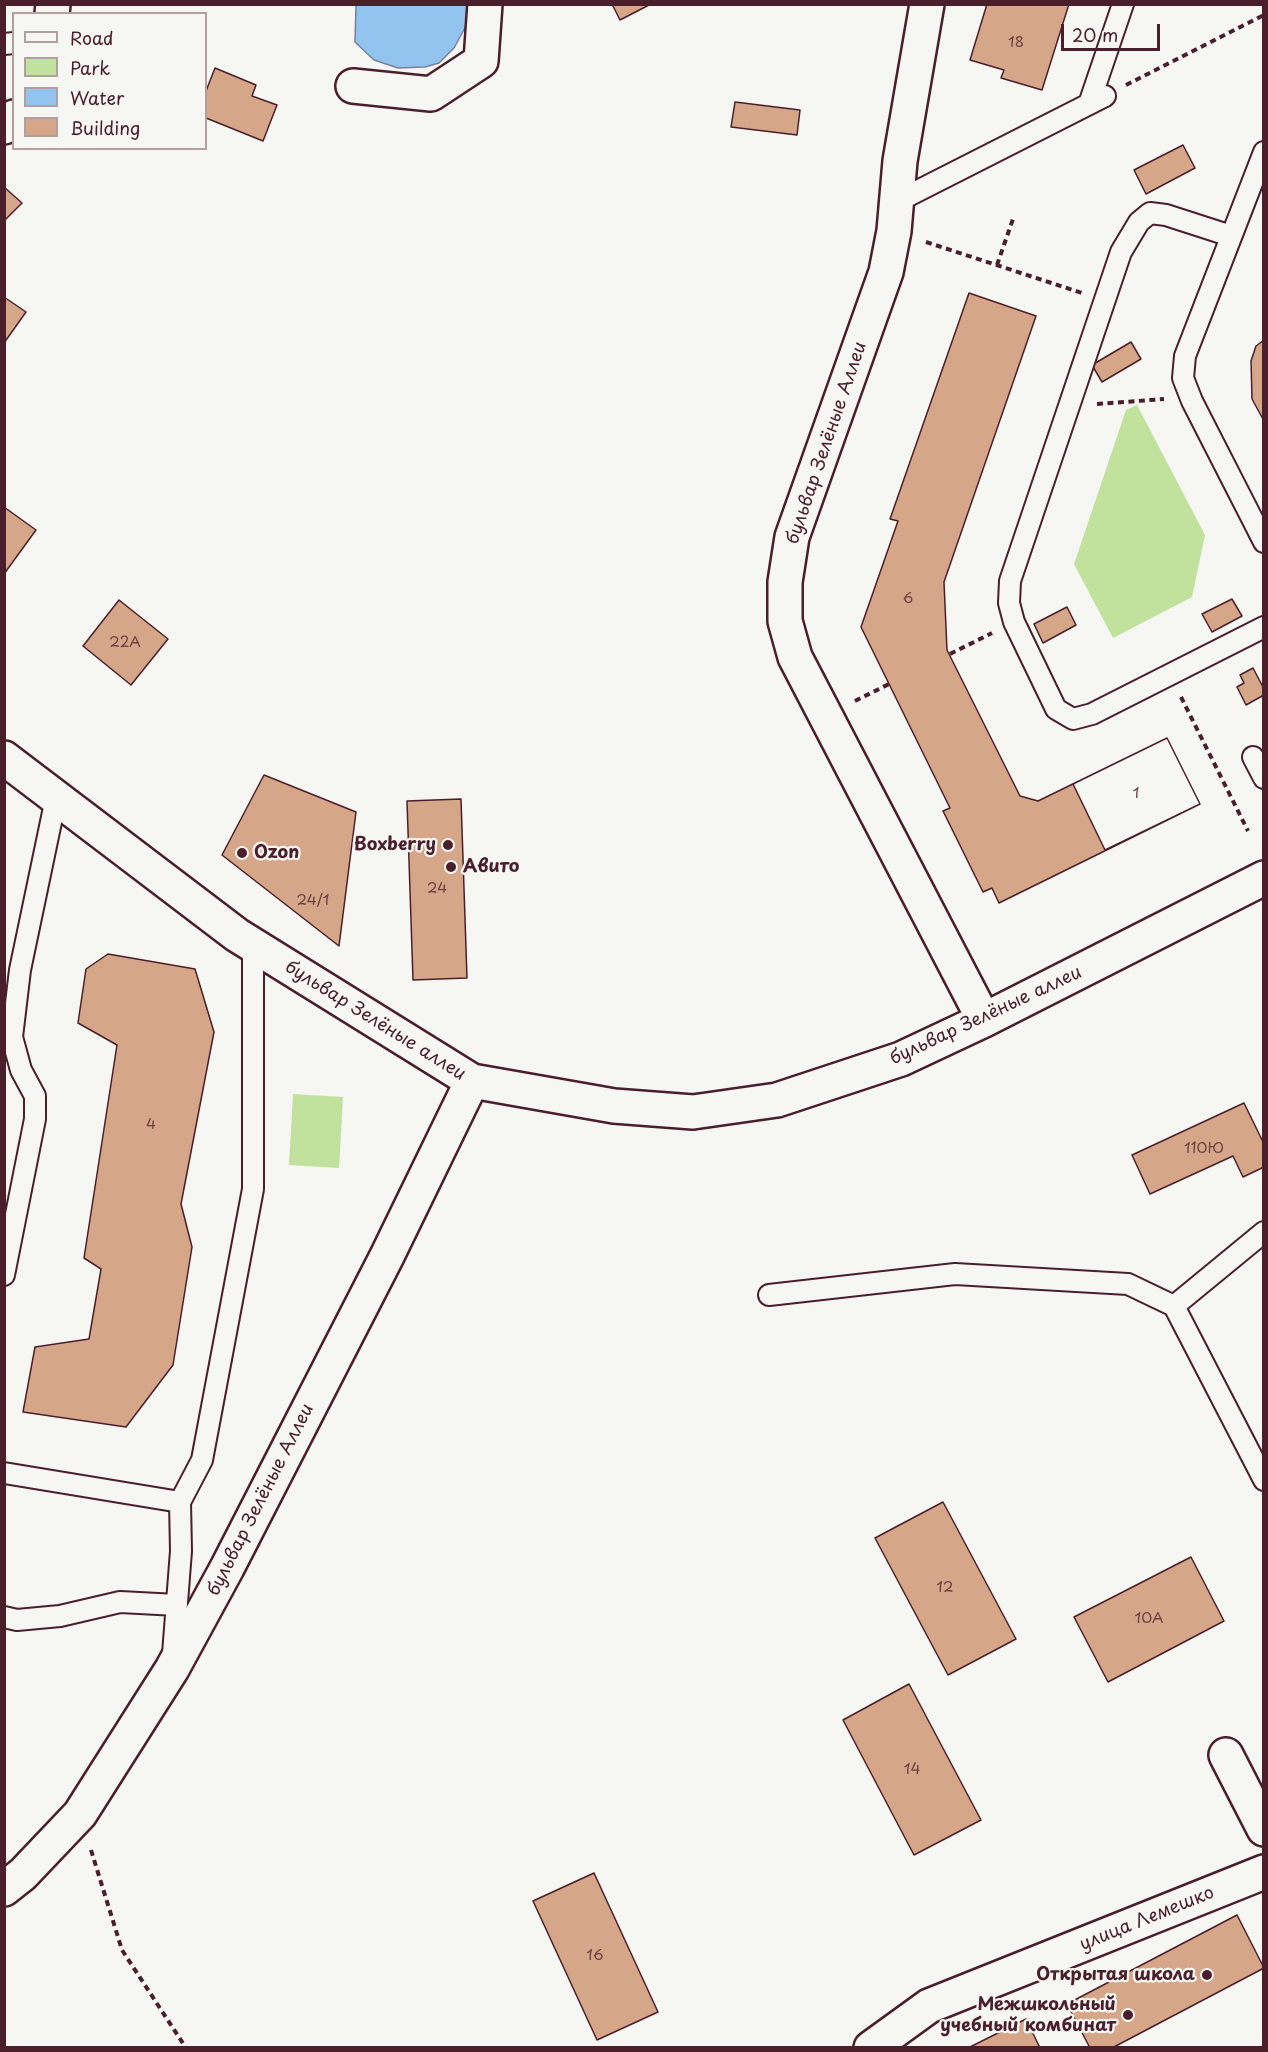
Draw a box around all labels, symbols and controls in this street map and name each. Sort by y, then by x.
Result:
legend [12,12,207,150]
scale bar [1064,12,1163,50]
text: 20 m [1072,21,1118,48]
text: Road [70,24,114,51]
house number: 18 [1008,34,1024,52]
text: Park [70,54,110,81]
text: Water [70,84,124,111]
text: Building [70,114,140,141]
street label: бульвар Зелёные Аллеи [782,339,872,547]
house number: 6 [903,590,913,608]
house number: 22А [109,634,141,652]
house number: 1 [1133,785,1139,803]
place label: Boxberry [354,834,436,856]
marker: Boxberry [441,838,455,852]
place label: Ozon [254,842,299,864]
marker: Ozon [235,846,249,860]
place label: Авито [463,856,519,878]
marker: Авито [444,860,458,874]
house number: 24 [427,880,447,898]
house number: 24/1 [296,892,330,910]
street label: бульвар Зелёные аллеи [281,956,469,1086]
street label: бульвар Зелёные аллеи [887,962,1085,1070]
house number: 4 [146,1116,156,1134]
house number: 110Ю [1184,1140,1224,1158]
street label: бульвар Зелёные Аллеи [203,1400,319,1600]
house number: 12 [936,1579,954,1597]
house number: 10А [1134,1610,1164,1628]
house number: 14 [904,1761,920,1779]
street label: улица Лемешко [1077,1882,1217,1956]
house number: 16 [586,1947,604,1965]
place label: Открытая школа [1036,1964,1195,1986]
marker: Открытая школа [1200,1968,1214,1982]
place label: Межшкольный учебный комбинат [940,1994,1116,2036]
marker: Межшкольный учебный комбинат [1121,2008,1135,2022]

